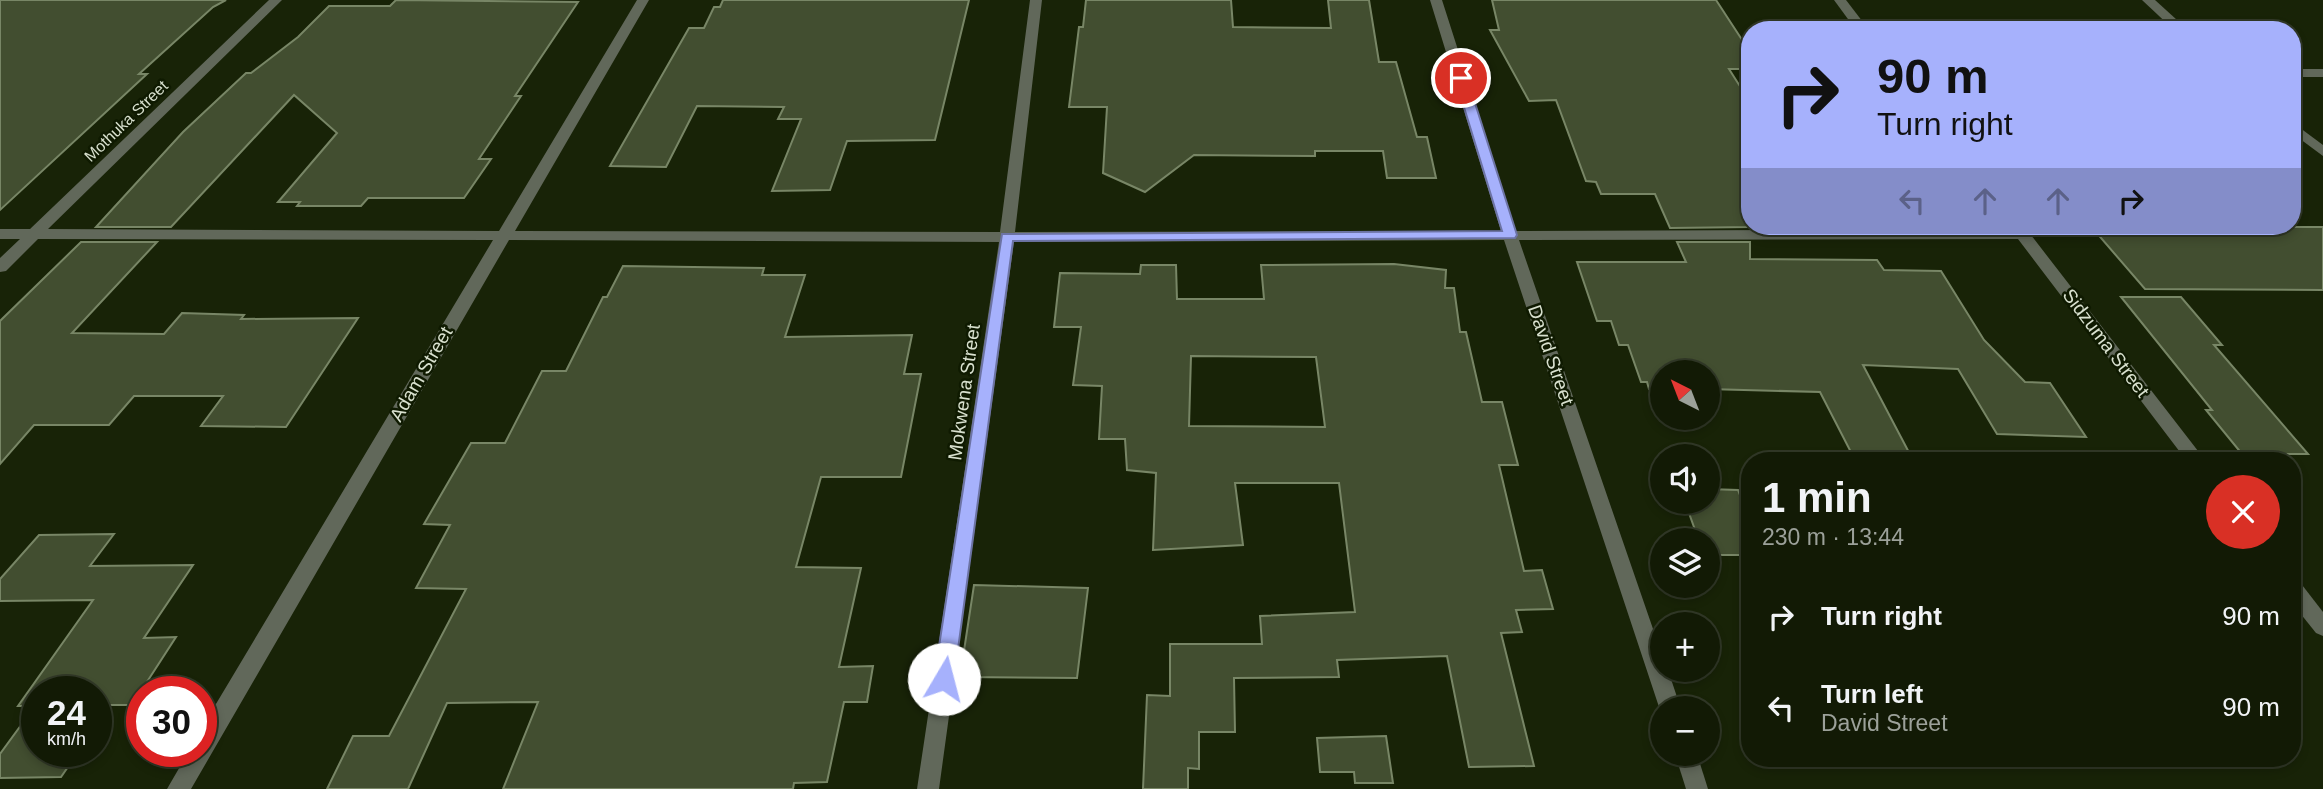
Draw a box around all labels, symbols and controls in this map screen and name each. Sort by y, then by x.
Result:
pin [1431,48,1491,108]
icon: right [1762,49,1853,140]
text: 90 m [1877,49,1989,103]
icon: arrive [1442,59,1480,97]
street label: Mothuka Street [81,77,171,165]
text: Turn right [1877,106,2013,142]
icon: left [1893,182,1931,220]
icon: ahead [1966,182,2004,220]
icon: ahead [2039,182,2077,220]
icon: right [2112,182,2150,220]
street label: Sidzuma Street [2059,285,2154,402]
street label: David Street [1524,302,1578,409]
street label: Adam Street [386,322,457,425]
street label: Mokwena Street [944,322,984,461]
north arrow [1650,360,1720,430]
map controls [1650,360,1720,766]
button: sound [1650,444,1720,514]
text: 1 min [1762,474,1872,521]
button: close [2206,475,2280,549]
text: 230 m · 13:44 [1762,524,1904,550]
button: layers [1650,528,1720,598]
icon: right [1762,598,1800,636]
text: Turn right [1821,601,1942,631]
text: 90 m [2222,601,2280,631]
button: + [1650,612,1720,682]
position arrow [907,642,981,716]
speed limit sign: 30 [126,676,217,767]
text: Turn left [1821,679,1923,709]
icon: left [1762,689,1800,727]
text: 90 m [2222,692,2280,722]
text: 24 [47,693,86,732]
button: − [1650,696,1720,766]
text: David Street [1821,710,1948,736]
text: km/h [47,729,86,749]

